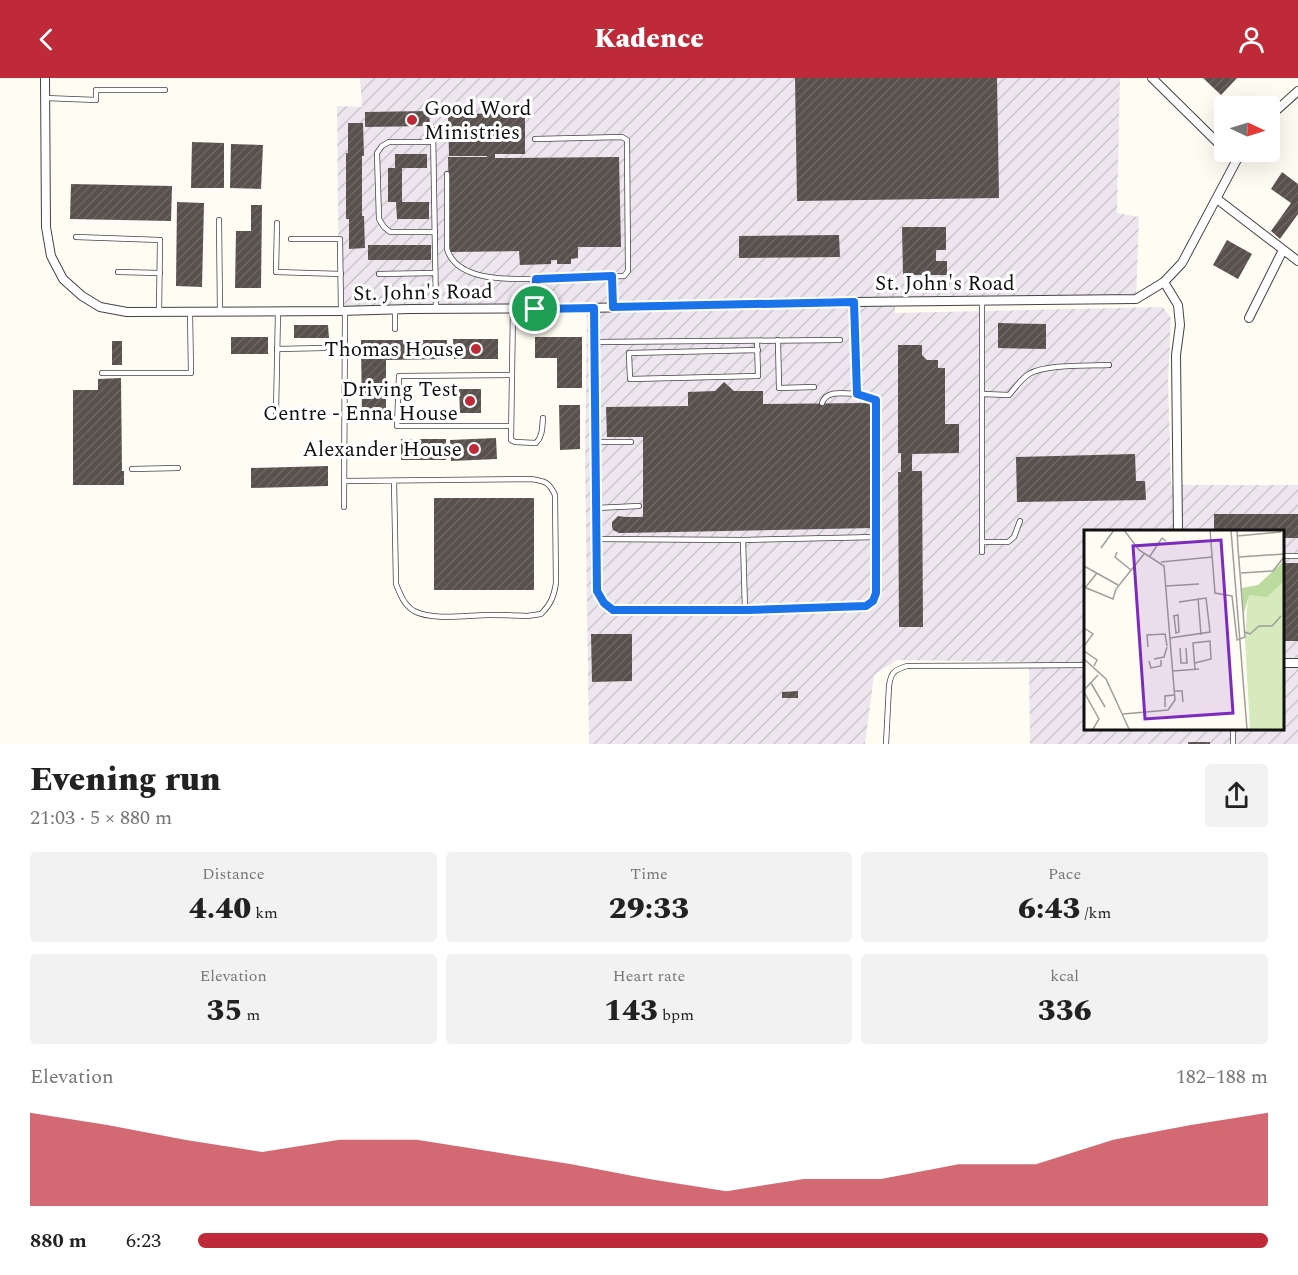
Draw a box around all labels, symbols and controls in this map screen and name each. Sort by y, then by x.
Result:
text: Kadence [594,18,704,60]
icon: back [30,23,63,56]
icon: person [1235,23,1268,56]
place label: Good Word Ministries [424,93,532,149]
north arrow [1214,96,1280,162]
map controls [1214,96,1280,162]
marker: Good Word Ministries [405,113,419,127]
street label: St. John's Road [875,268,1015,300]
street label: St. John's Road [353,276,493,310]
pin [509,283,560,334]
icon: arrive [518,292,551,325]
place label: Thomas House [324,334,464,366]
marker: Thomas House [469,342,483,356]
place label: Driving Test Centre - Enna House [263,374,458,430]
marker: Driving Test Centre - Enna House [463,394,477,408]
place label: Alexander House [303,434,462,466]
marker: Alexander House [467,442,481,456]
inset map [1084,530,1283,729]
text: Evening run [30,755,221,805]
button: share [1205,764,1268,827]
text: 21:03 · 5 × 880 m [30,803,172,833]
text: Distance [202,862,265,886]
text: Time [630,862,668,886]
text: Pace [1048,862,1081,886]
text: 4.40 [189,886,251,932]
text: 29:33 [609,886,689,932]
text: 6:43 [1018,886,1081,932]
text: km [251,901,278,925]
text: /km [1081,901,1111,925]
text: Elevation [200,964,267,988]
text: Heart rate [613,964,685,988]
text: kcal [1050,964,1079,988]
text: 35 [206,988,242,1034]
text: 143 [604,988,658,1034]
text: 336 [1038,988,1092,1034]
text: m [242,1003,260,1027]
text: bpm [658,1003,694,1027]
text: Elevation [30,1062,114,1092]
text: 182–188 m [1176,1062,1268,1092]
text: 880 m [30,1226,87,1256]
text: 6:23 [126,1226,161,1256]

